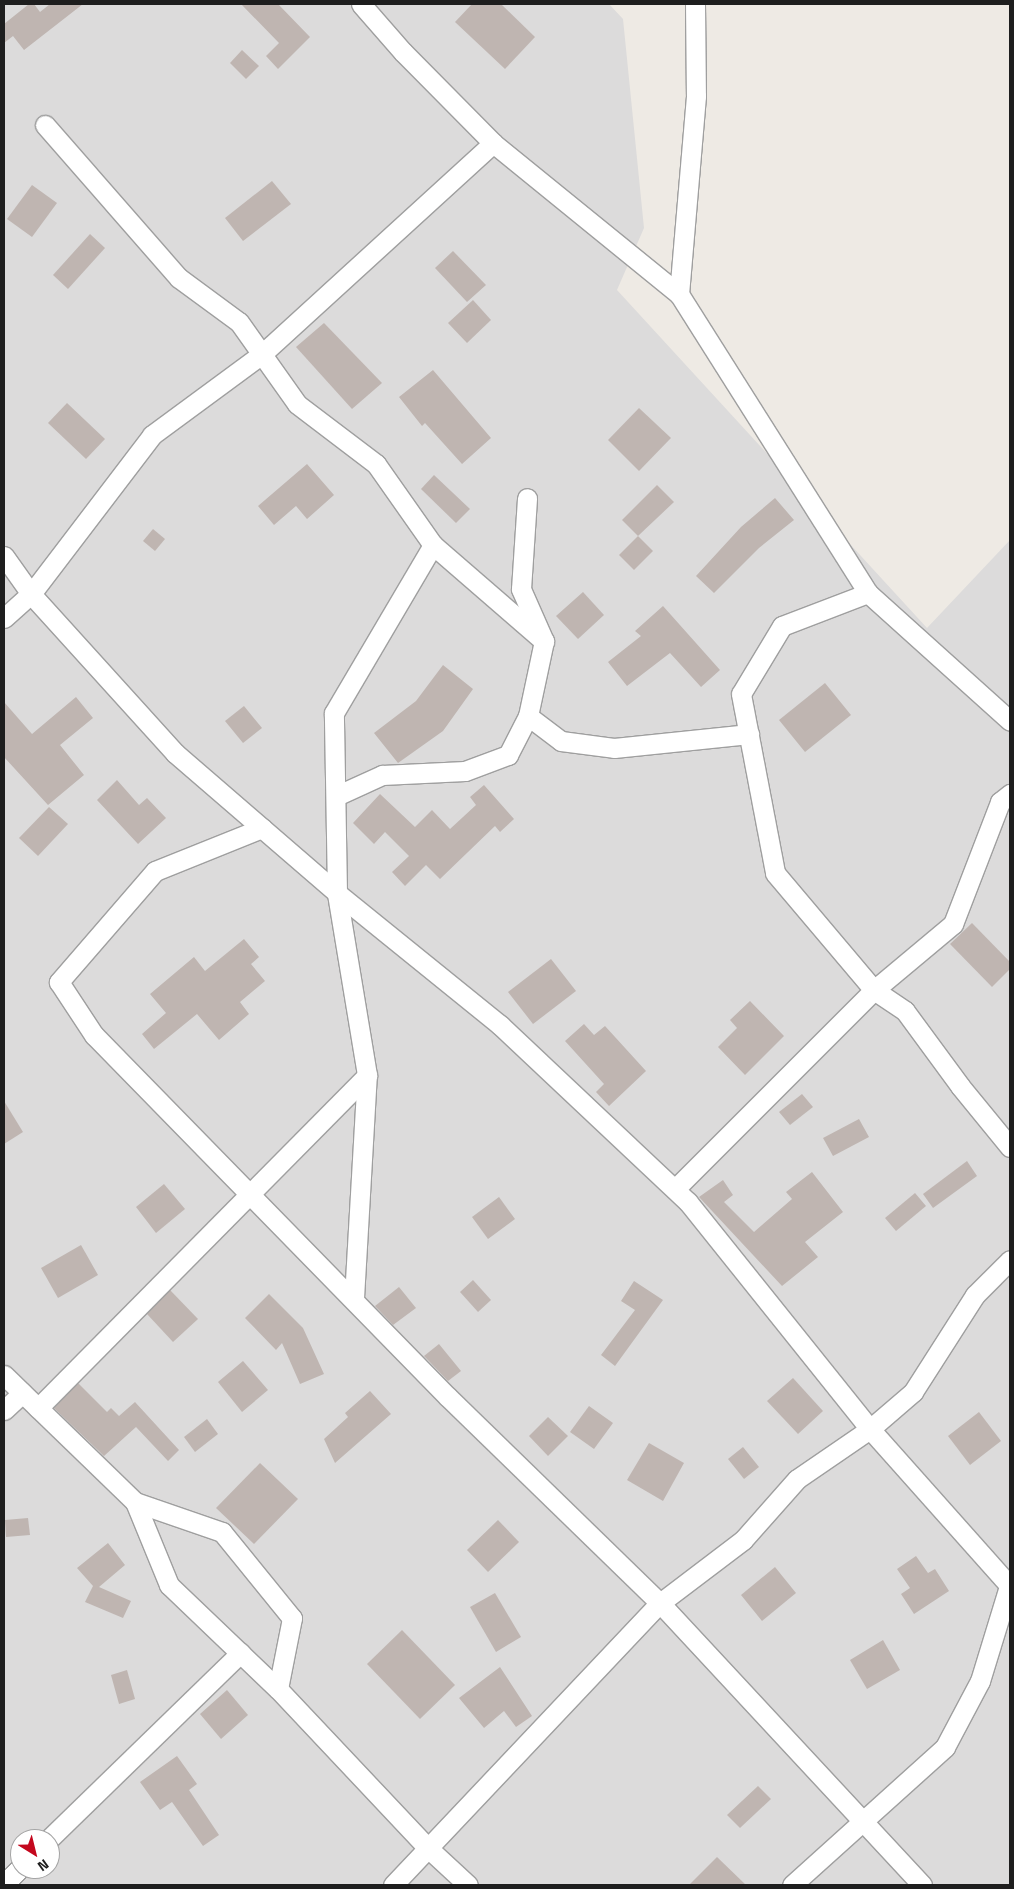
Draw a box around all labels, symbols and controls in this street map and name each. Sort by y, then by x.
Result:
north arrow [10,1829,60,1879]
text: N [33,1854,54,1877]

